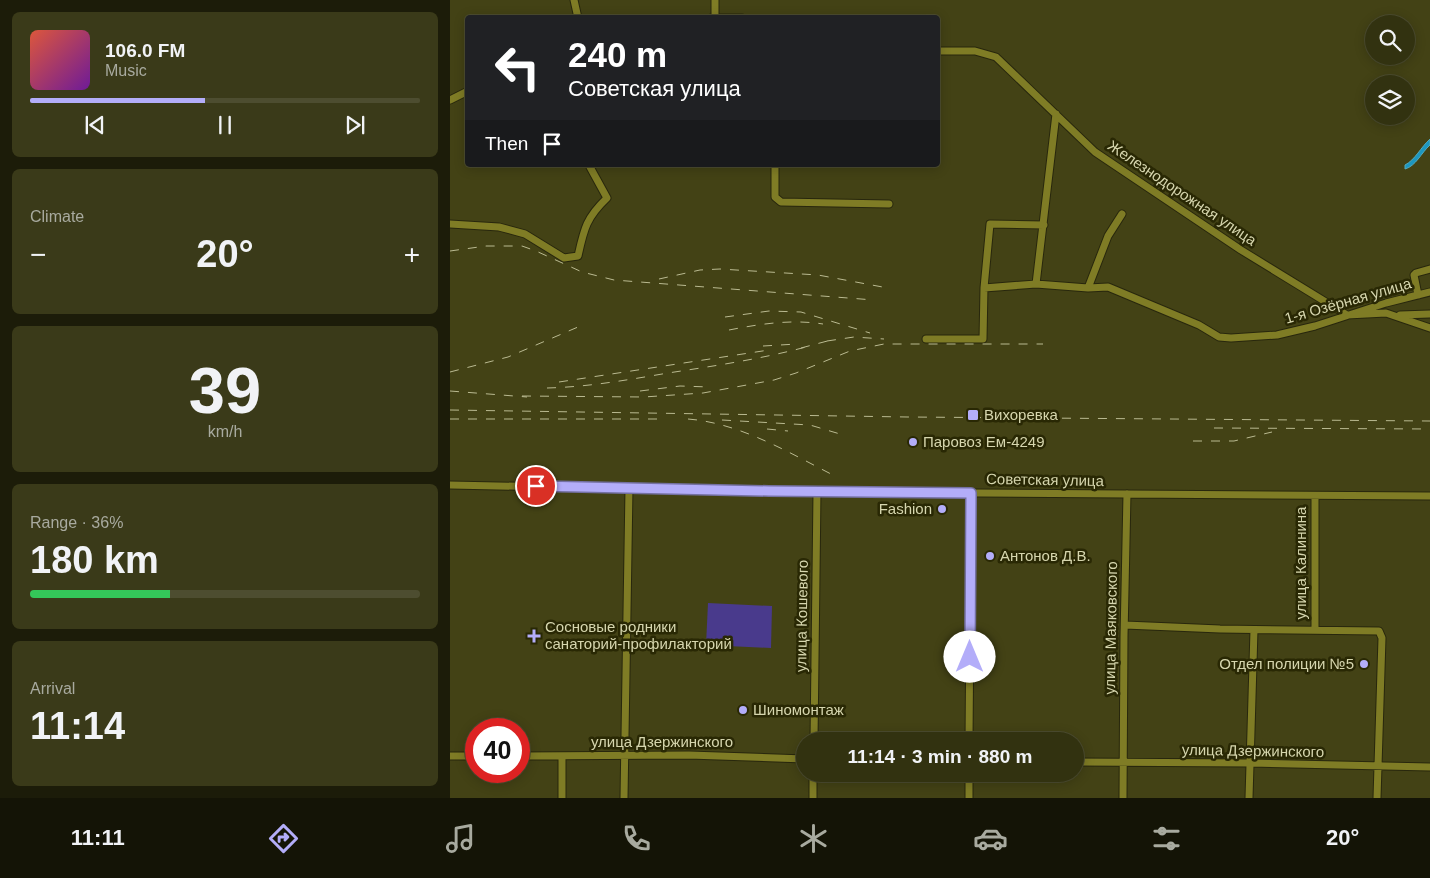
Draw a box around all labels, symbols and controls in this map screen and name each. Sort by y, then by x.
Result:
map controls [1365,15,1415,125]
button: search [1365,15,1415,65]
icon: left [485,35,550,100]
text: 240 m [568,35,667,74]
text: 106.0 FM [105,40,185,61]
text: Music [105,62,147,79]
button: layers [1365,75,1415,125]
text: Советская улица [568,76,741,101]
icon: previous [81,111,109,139]
icon: pause [211,111,239,139]
icon: next [341,111,369,139]
icon: arrive [538,130,566,158]
text: Then [485,133,528,154]
street label: Железнодорожная улица [1105,137,1260,249]
text: Climate [30,208,84,225]
text: 20° [196,233,254,275]
text: − [30,239,46,270]
text: + [404,239,420,270]
street label: 1-я Озёрная улица [1283,274,1414,327]
text: 39 [189,354,261,427]
place label: Вихоревка [984,406,1059,423]
marker: Вихоревка [966,408,980,422]
text: km/h [208,423,242,440]
place label: Паровоз Ем-4249 [923,433,1045,450]
marker: Паровоз Ем-4249 [907,436,919,448]
pin [515,465,557,507]
street label: Советская улица [986,470,1105,489]
icon: arrive [522,472,550,500]
place label: Fashion [879,500,932,517]
marker: Fashion [936,503,948,515]
street label: улица Калинина [1292,506,1309,619]
text: Range · 36% [30,514,123,531]
text: 180 km [30,539,159,581]
place label: Антонов Д.В. [1000,547,1091,564]
marker: Антонов Д.В. [984,550,996,562]
street label: улица Кошевого [792,560,811,672]
street label: улица Маяковского [1101,561,1120,695]
place label: Сосновые родники санаторий-профилакторий [545,618,732,652]
marker: Сосновые родники санаторий-профилакторий [527,629,541,643]
position arrow [943,630,995,682]
place label: Отдел полиции №5 [1219,655,1354,672]
marker: Отдел полиции №5 [1358,658,1370,670]
text: Arrival [30,680,75,697]
place label: Шиномонтаж [753,701,844,718]
marker: Шиномонтаж [737,704,749,716]
text: 11:14 [30,705,125,747]
speed limit sign: 40 [465,718,530,783]
street label: улица Дзержинского [591,733,733,750]
street label: улица Дзержинского [1182,741,1324,760]
text: 11:14 · 3 min · 880 m [848,746,1032,767]
icon: directions [266,821,301,856]
icon: music [443,821,478,856]
icon: phone [619,821,654,856]
icon: climate [796,821,831,856]
icon: car [973,821,1008,856]
icon: filters [1149,821,1184,856]
text: 11:11 [71,825,125,850]
text: 20° [1326,825,1359,850]

